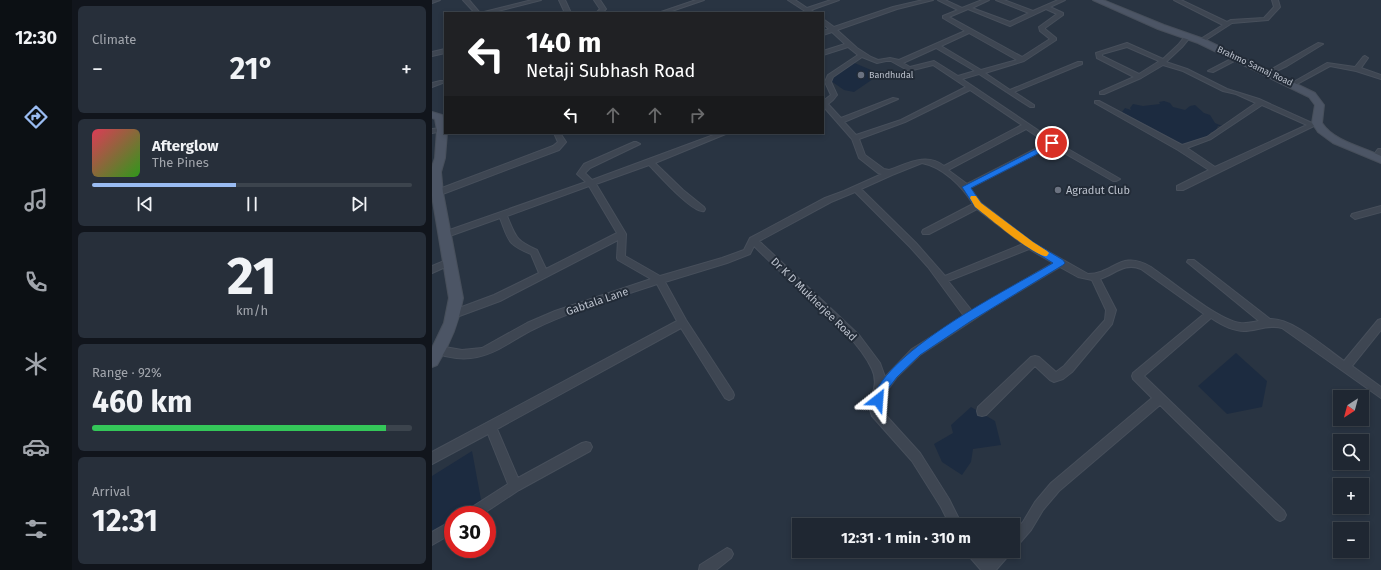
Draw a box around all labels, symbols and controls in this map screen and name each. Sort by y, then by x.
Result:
text: 140 m [526,26,602,59]
text: 12:30 [15,27,57,49]
icon: left [460,28,512,80]
text: Climate [92,32,136,47]
street label: Brahmo Samaj Road [1216,44,1294,88]
text: 21° [230,51,274,87]
text: − [92,56,103,83]
text: + [401,56,412,83]
text: Netaji Subhash Road [526,60,695,82]
marker: Bandhudal [856,70,866,80]
place label: Bandhudal [869,70,914,80]
icon: directions [22,103,50,131]
icon: left [560,104,582,126]
icon: ahead [602,104,624,126]
icon: ahead [644,104,666,126]
icon: right [686,104,708,126]
pin [1035,126,1069,160]
icon: arrive [1041,132,1063,154]
text: Afterglow [152,137,218,155]
text: The Pines [152,155,209,170]
place label: Agradut Club [1066,184,1130,197]
marker: Agradut Club [1053,185,1063,195]
icon: music [22,186,50,214]
icon: previous [134,193,156,215]
icon: pause [241,193,263,215]
icon: next [348,193,370,215]
text: 21 [227,245,277,308]
street label: Dr K D Mukherjee Road [768,255,859,344]
icon: phone [22,268,50,296]
street label: Gabtala Lane [564,285,630,318]
text: km/h [236,303,268,318]
icon: climate [22,350,50,378]
text: Range · 92% [92,365,162,380]
position arrow [857,379,899,421]
text: 460 km [92,384,192,420]
north arrow [1333,390,1369,426]
map controls [1333,390,1369,558]
icon: car [22,433,50,461]
button: search [1333,434,1369,470]
button: + [1333,478,1369,514]
text: Arrival [92,484,130,499]
text: 12:31 [92,503,158,539]
speed limit sign: 30 [444,506,496,558]
icon: filters [22,515,50,543]
button: − [1333,522,1369,558]
text: 12:31 · 1 min · 310 m [841,529,971,547]

